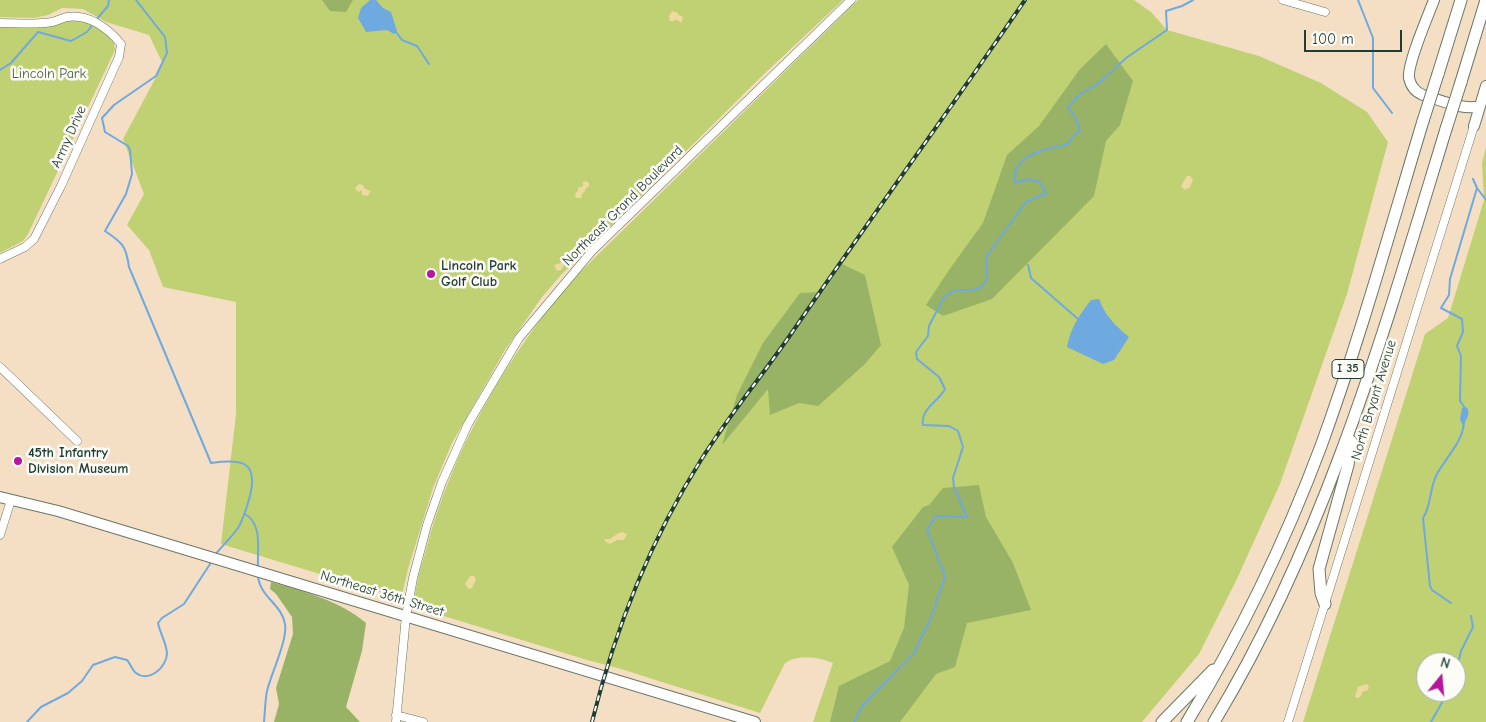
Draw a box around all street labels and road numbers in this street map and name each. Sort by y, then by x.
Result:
street label: Army Drive [48,103,90,171]
street label: Northeast Grand Boulevard [559,142,687,270]
street label: North Bryant Avenue [1348,338,1400,462]
road number: I 35 [1332,359,1364,378]
street label: Northeast 36th Street [318,567,446,621]

